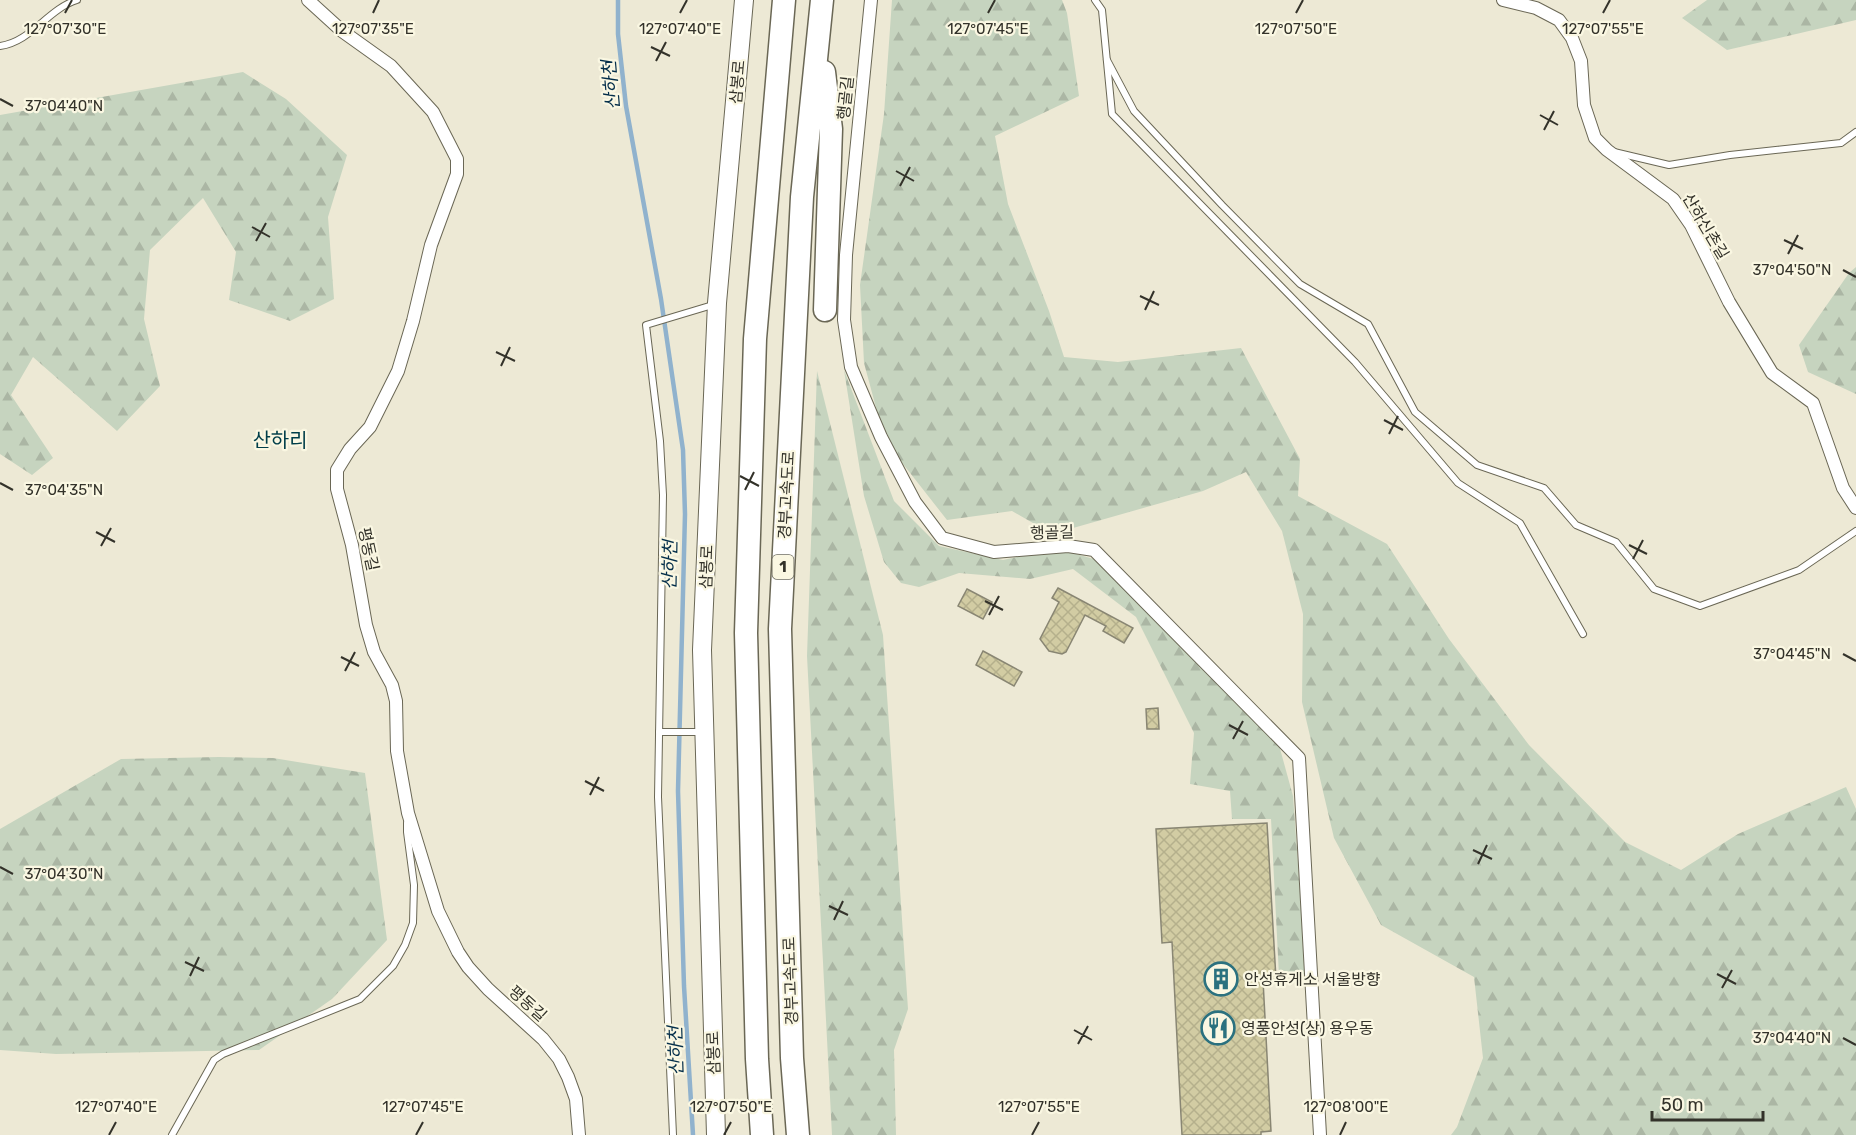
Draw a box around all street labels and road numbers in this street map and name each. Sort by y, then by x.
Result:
street label: 삼봉로 [726,59,749,105]
street label: 행골길 [834,75,857,121]
street label: 산하신촌길 [1678,190,1733,263]
street label: 경부고속도로 [775,450,798,540]
street label: 행골길 [1030,522,1074,543]
street label: 평동길 [355,526,382,573]
street label: 삼봉로 [696,544,717,589]
road number: 1 [772,555,794,579]
street label: 경부고속도로 [779,936,802,1025]
street label: 평동길 [505,982,550,1025]
street label: 삼봉로 [703,1030,724,1075]

